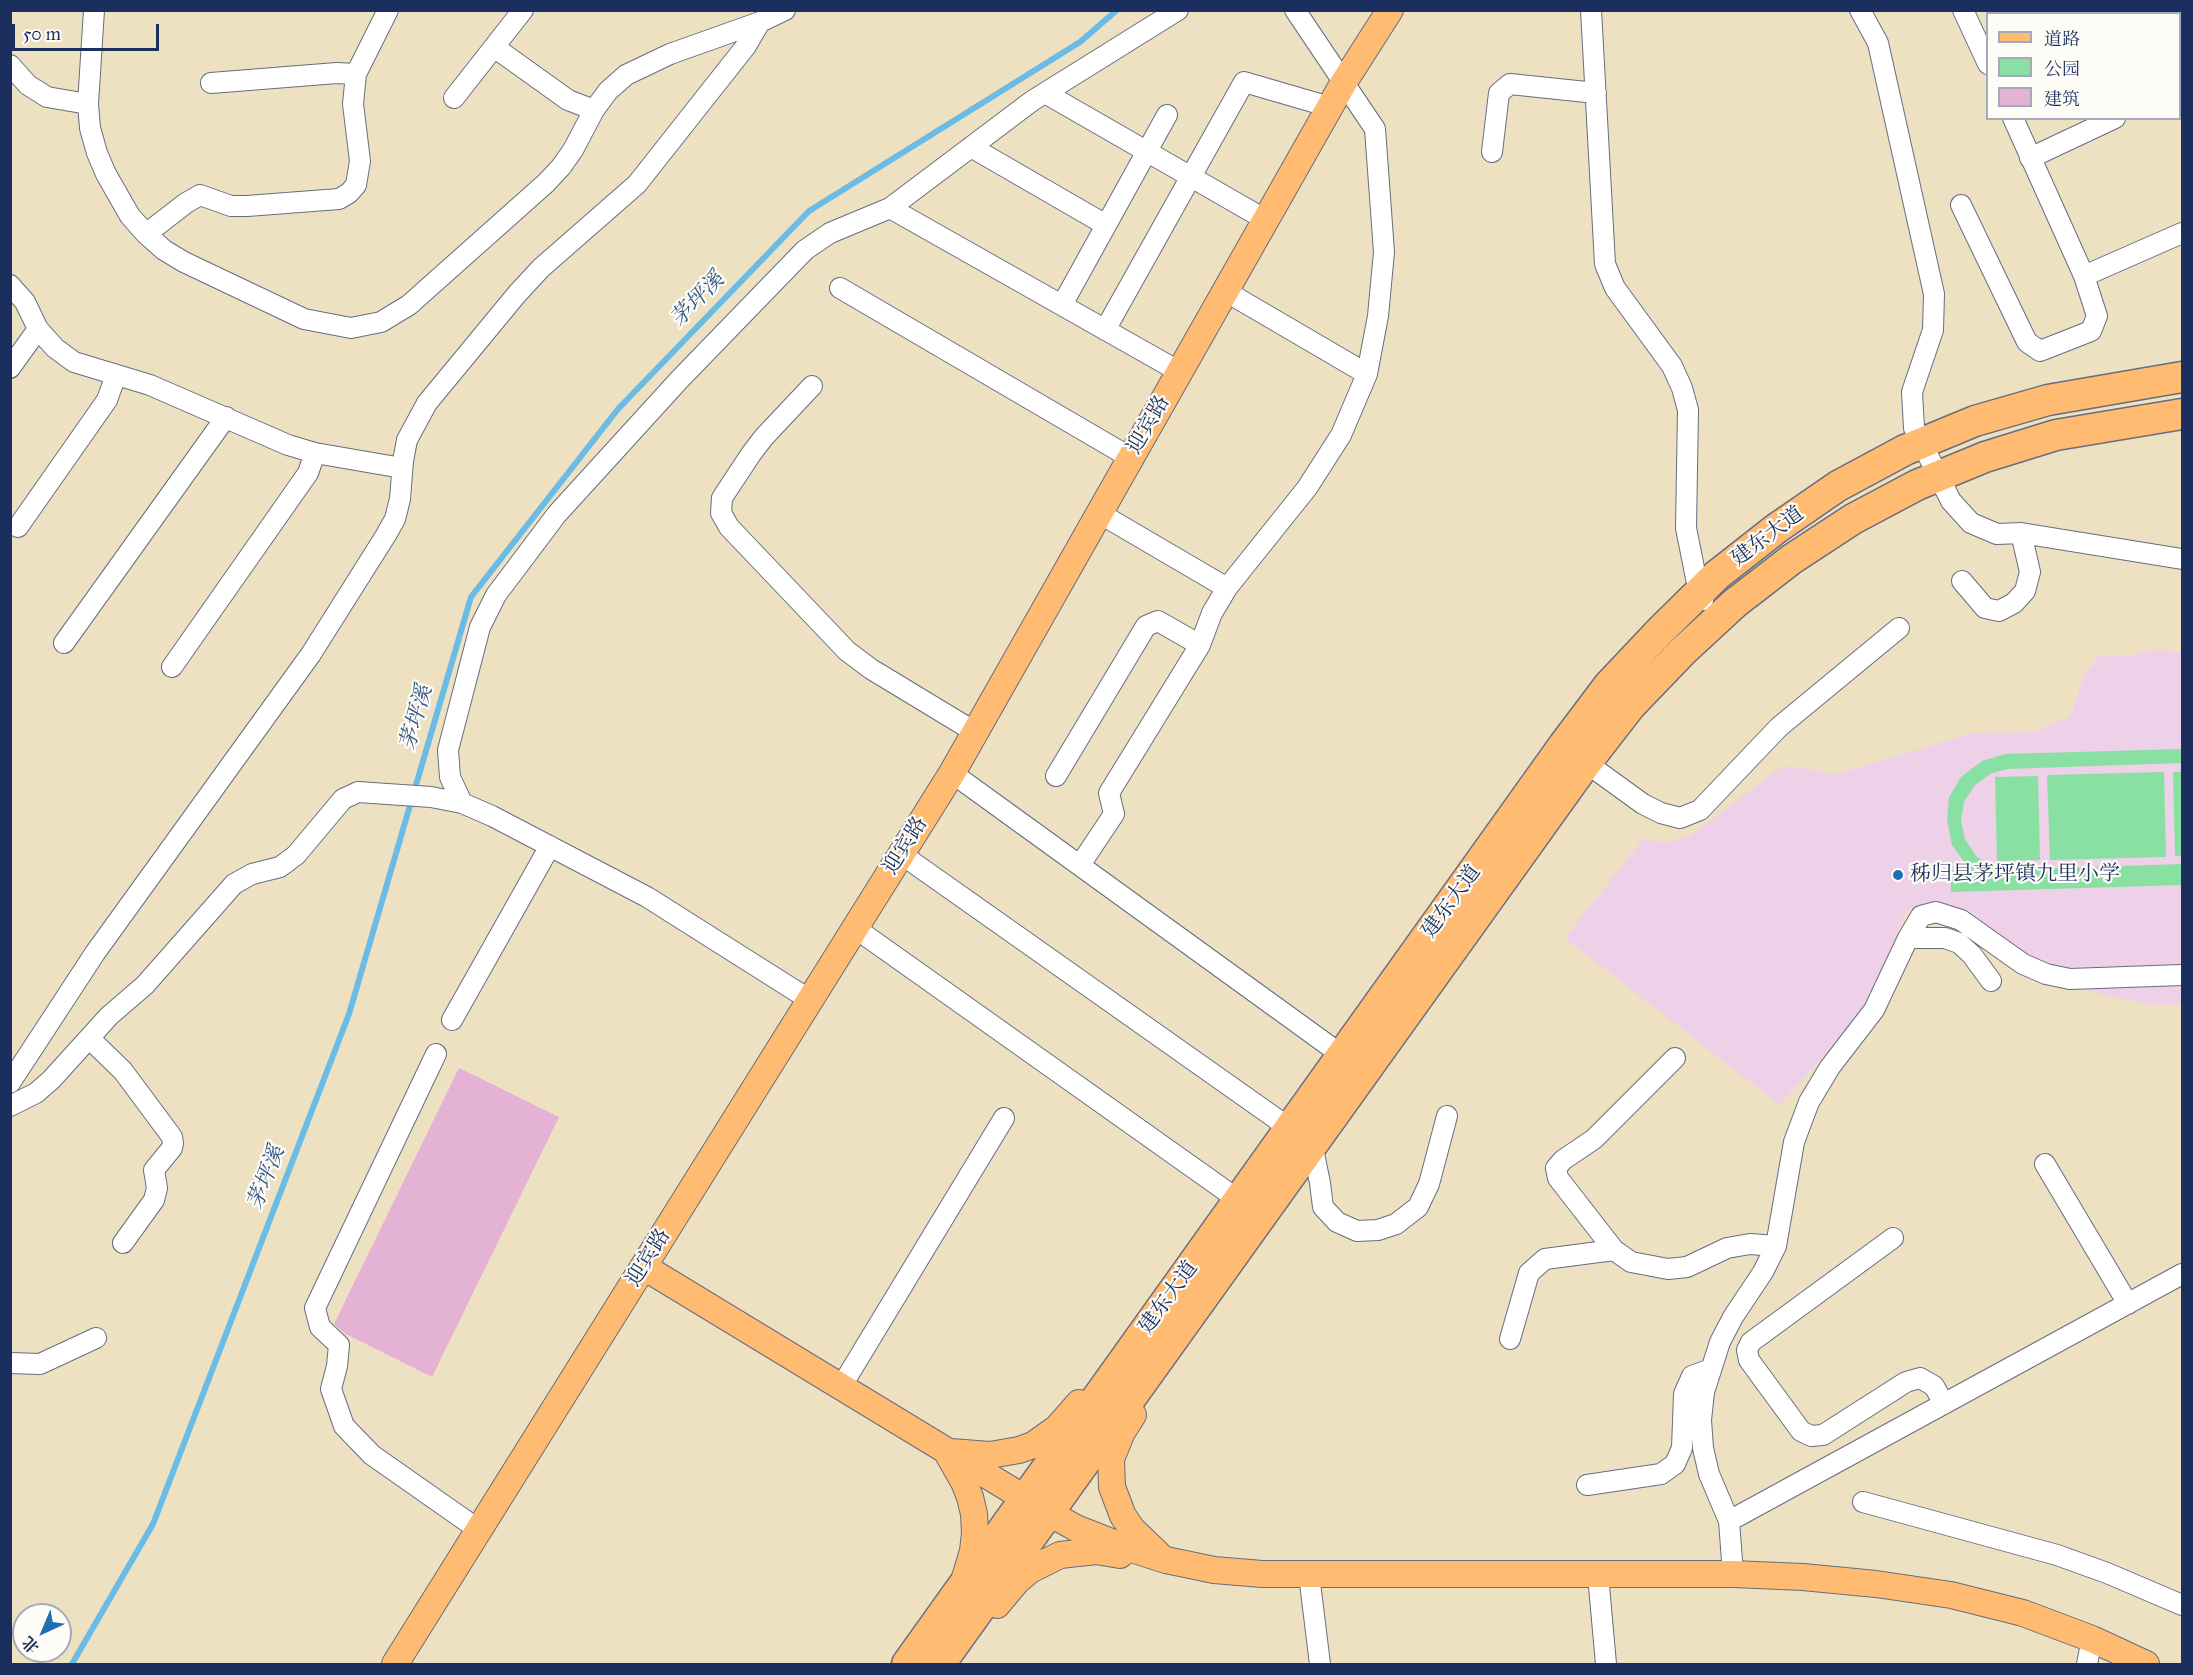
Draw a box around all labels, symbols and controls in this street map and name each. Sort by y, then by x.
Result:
scale bar [15,12,162,50]
legend [1986,12,2181,120]
text: 50 m [23,23,61,45]
text: 道路 [2044,28,2080,50]
text: 公园 [2044,58,2080,80]
text: 建筑 [2044,88,2080,110]
water label: 茅坪溪 [666,267,730,333]
street label: 迎宾路 [1122,391,1176,459]
street label: 建东大道 [1727,502,1809,572]
water label: 茅坪溪 [395,683,439,753]
street label: 迎宾路 [879,813,933,879]
street label: 建东大道 [1417,861,1487,943]
place label: 秭归县茅坪镇九里小学 [1910,862,2120,888]
marker: 秭归县茅坪镇九里小学 [1891,868,1905,882]
water label: 茅坪溪 [243,1142,291,1214]
street label: 迎宾路 [622,1225,676,1291]
street label: 建东大道 [1134,1257,1204,1339]
north arrow [12,1603,72,1663]
text: 北 [18,1632,43,1657]

